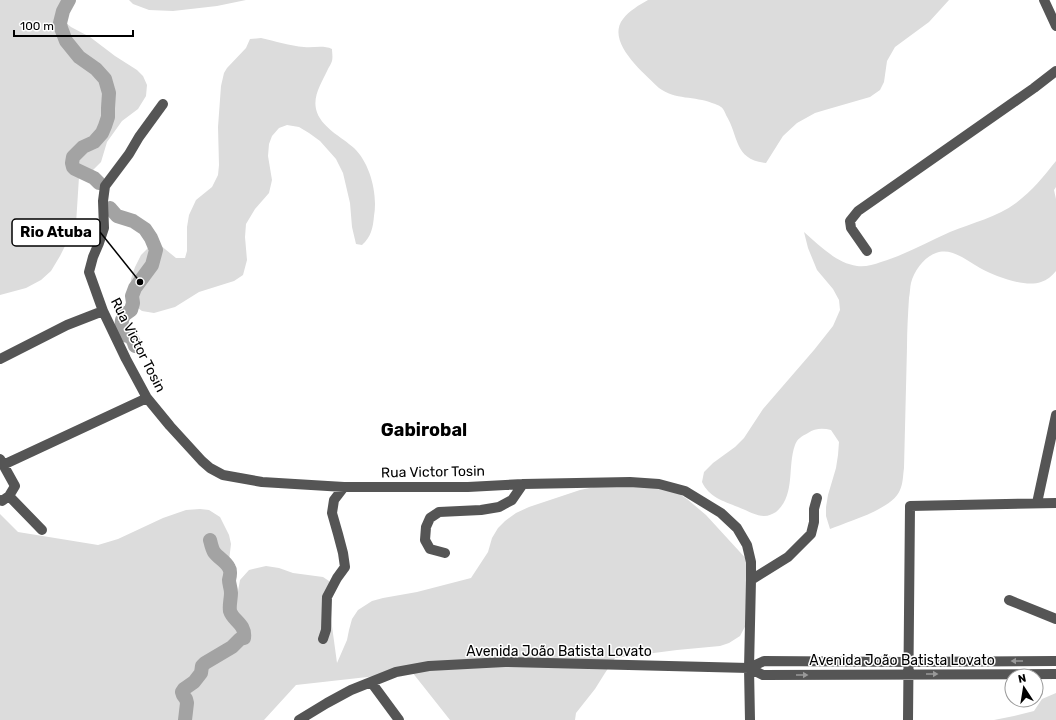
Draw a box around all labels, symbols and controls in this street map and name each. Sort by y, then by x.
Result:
scale bar [14,12,133,38]
text: 100 m [20,19,54,33]
callout: Rio Atuba [12,219,100,246]
text: Rio Atuba [20,223,92,241]
street label: Rua Victor Tosin [107,295,169,395]
district label: Gabirobal [381,419,467,441]
street label: Rua Victor Tosin [381,463,485,481]
street label: Avenida João Batista Lovato [466,643,652,660]
street label: Avenida João Batista Lovato [809,652,995,669]
one-way arrow [1010,658,1023,664]
north arrow [1004,668,1044,708]
one-way arrow [926,671,939,677]
one-way arrow [796,672,809,678]
text: N [1017,672,1027,686]

